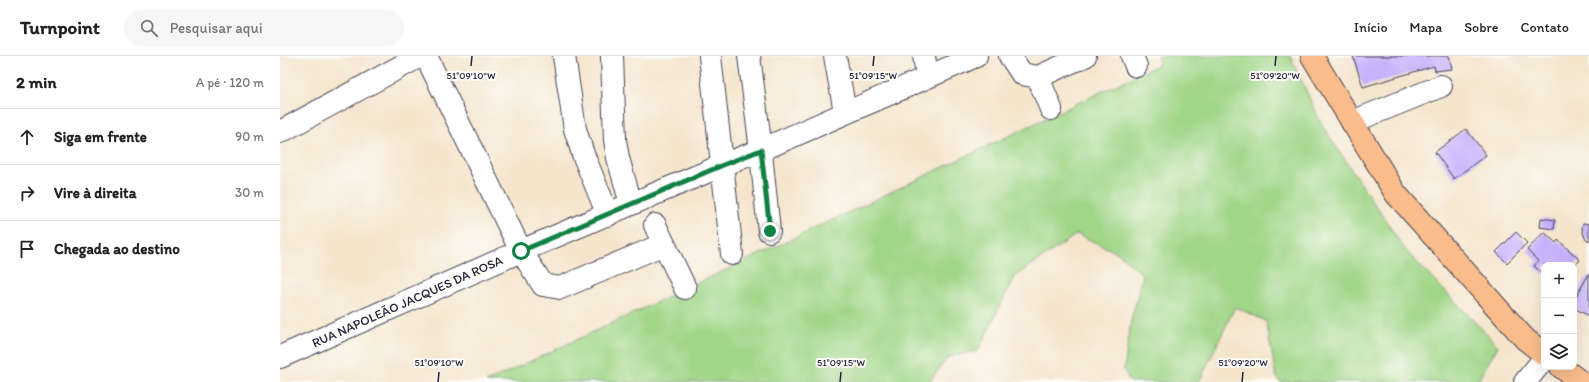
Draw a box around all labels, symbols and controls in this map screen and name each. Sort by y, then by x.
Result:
search box [124,10,404,46]
text: Turnpoint [20,16,100,39]
icon: search [138,17,160,39]
text: Pesquisar aqui [170,19,263,37]
text: Início [1354,19,1388,36]
text: Mapa [1410,19,1442,36]
text: Sobre [1464,19,1498,36]
text: Contato [1520,19,1569,36]
text: 51°09'10"W [446,69,496,82]
text: 51°09'15"W [849,69,898,82]
text: 51°09'20"W [1250,69,1300,82]
text: 2 min [16,72,56,92]
text: A pé · 120 m [196,75,264,90]
icon: ahead [16,126,38,148]
text: Siga em frente [54,128,147,146]
text: 90 m [235,129,264,144]
icon: right [16,182,38,204]
text: Vire à direita [54,184,137,202]
text: 30 m [235,185,264,200]
route end [761,222,779,240]
icon: arrive [16,238,38,260]
text: Chegada ao destino [54,240,180,258]
route start [512,242,530,260]
street label: RUA NAPOLEÃO JACQUES DA ROSA [310,252,506,350]
map controls [1541,262,1577,370]
button: + [1541,262,1577,298]
button: − [1541,298,1577,334]
button: layers [1541,334,1577,370]
text: 51°09'10"W [414,356,464,369]
text: 51°09'15"W [817,356,866,369]
text: 51°09'20"W [1218,356,1268,369]

